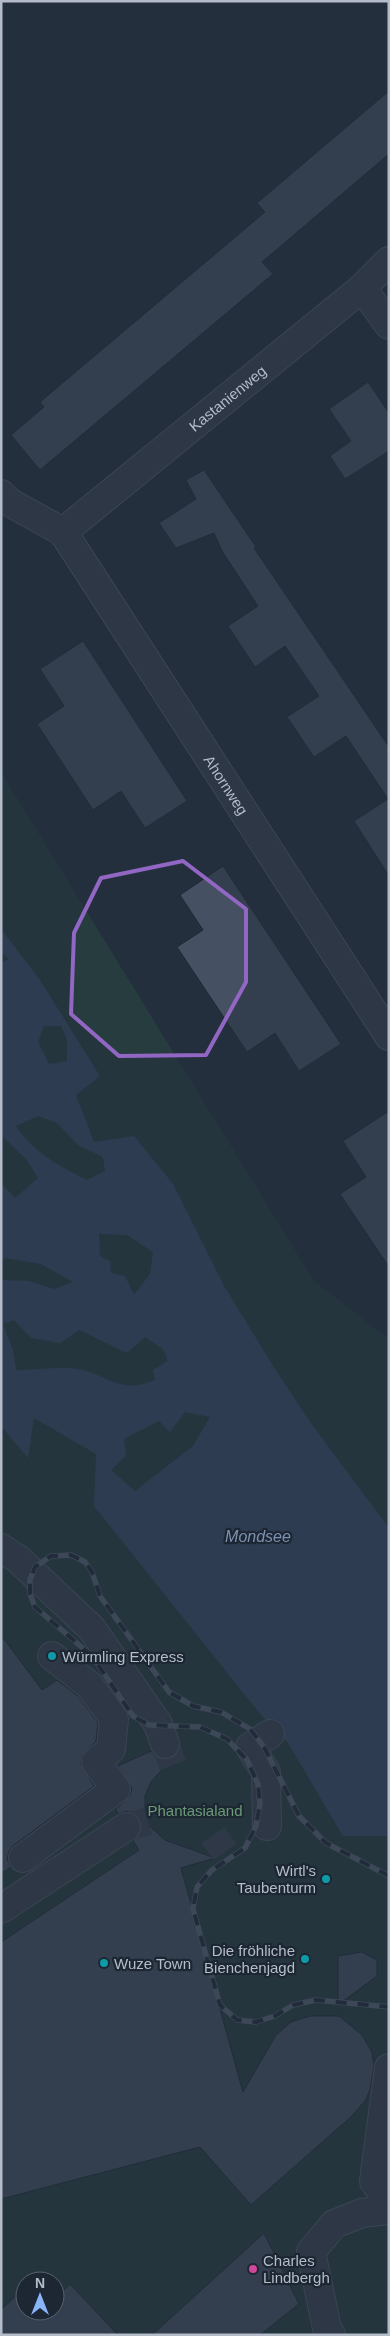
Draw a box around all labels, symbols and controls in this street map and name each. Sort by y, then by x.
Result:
street label: Kastanienweg [185,362,269,434]
street label: Ahornweg [201,752,252,818]
water label: Mondsee [225,1528,291,1545]
place label: Würmling Express [62,1648,184,1665]
marker: Würmling Express [46,1650,58,1662]
park label: Phantasialand [147,1802,243,1819]
place label: Wirtl's Taubenturm [237,1862,316,1896]
marker: Wirtl's Taubenturm [320,1873,332,1885]
place label: Die fröhliche Bienchenjagd [204,1942,295,1976]
marker: Die fröhliche Bienchenjagd [299,1953,311,1965]
place label: Wuze Town [114,1955,191,1972]
marker: Wuze Town [98,1957,110,1969]
place label: Charles Lindbergh [263,2252,330,2286]
marker: Charles Lindbergh [247,2263,259,2275]
north arrow [15,2271,65,2321]
text: N [35,2275,45,2291]

